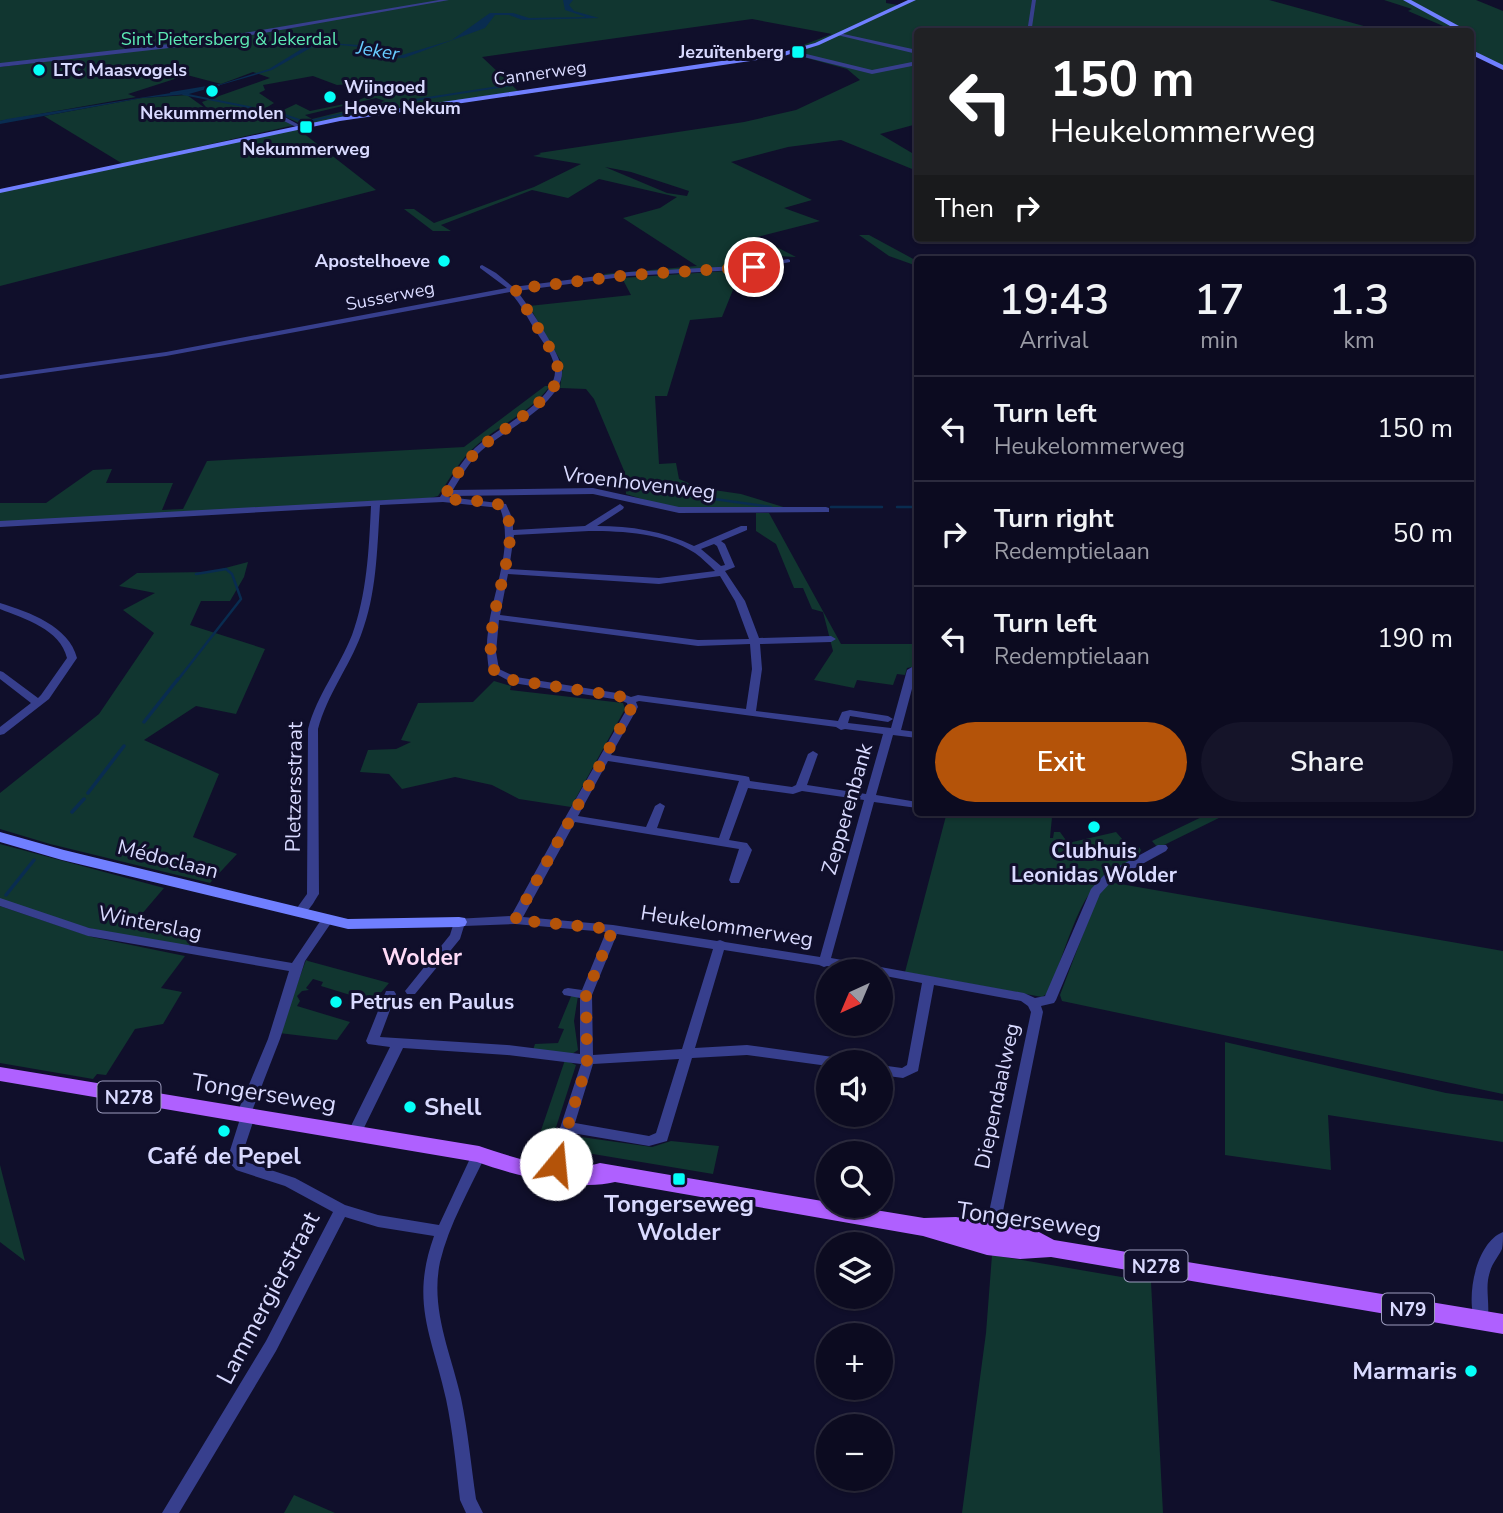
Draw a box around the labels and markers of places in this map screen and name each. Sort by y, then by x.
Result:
place label: Jezuïtenberg [678,40,784,64]
marker: Jezuïtenberg [790,44,806,60]
place label: LTC Maasvogels [53,58,187,82]
marker: LTC Maasvogels [31,62,47,78]
place label: Wijngoed Hoeve Nekum [344,75,461,120]
marker: Nekummermolen [204,83,220,99]
marker: Wijngoed Hoeve Nekum [322,89,338,105]
place label: Nekummermolen [140,101,284,125]
marker: Nekummerweg [298,119,314,135]
place label: Nekummerweg [242,137,370,161]
pin [724,237,784,297]
place label: Apostelhoeve [315,249,430,273]
marker: Apostelhoeve [436,253,452,269]
marker: Clubhuis Leonidas Wolder [1086,819,1102,835]
place label: Clubhuis Leonidas Wolder [1011,837,1178,889]
place label: Petrus en Paulus [350,988,514,1016]
marker: Petrus en Paulus [328,994,344,1010]
place label: Shell [424,1091,482,1123]
marker: Shell [402,1099,418,1115]
marker: Café de Pepel [216,1123,232,1139]
place label: Café de Pepel [147,1140,301,1172]
marker: Tongerseweg Wolder [671,1171,687,1187]
place label: Tongerseweg Wolder [604,1188,754,1248]
place label: Marmaris [1352,1355,1457,1387]
marker: Marmaris [1463,1363,1479,1379]

